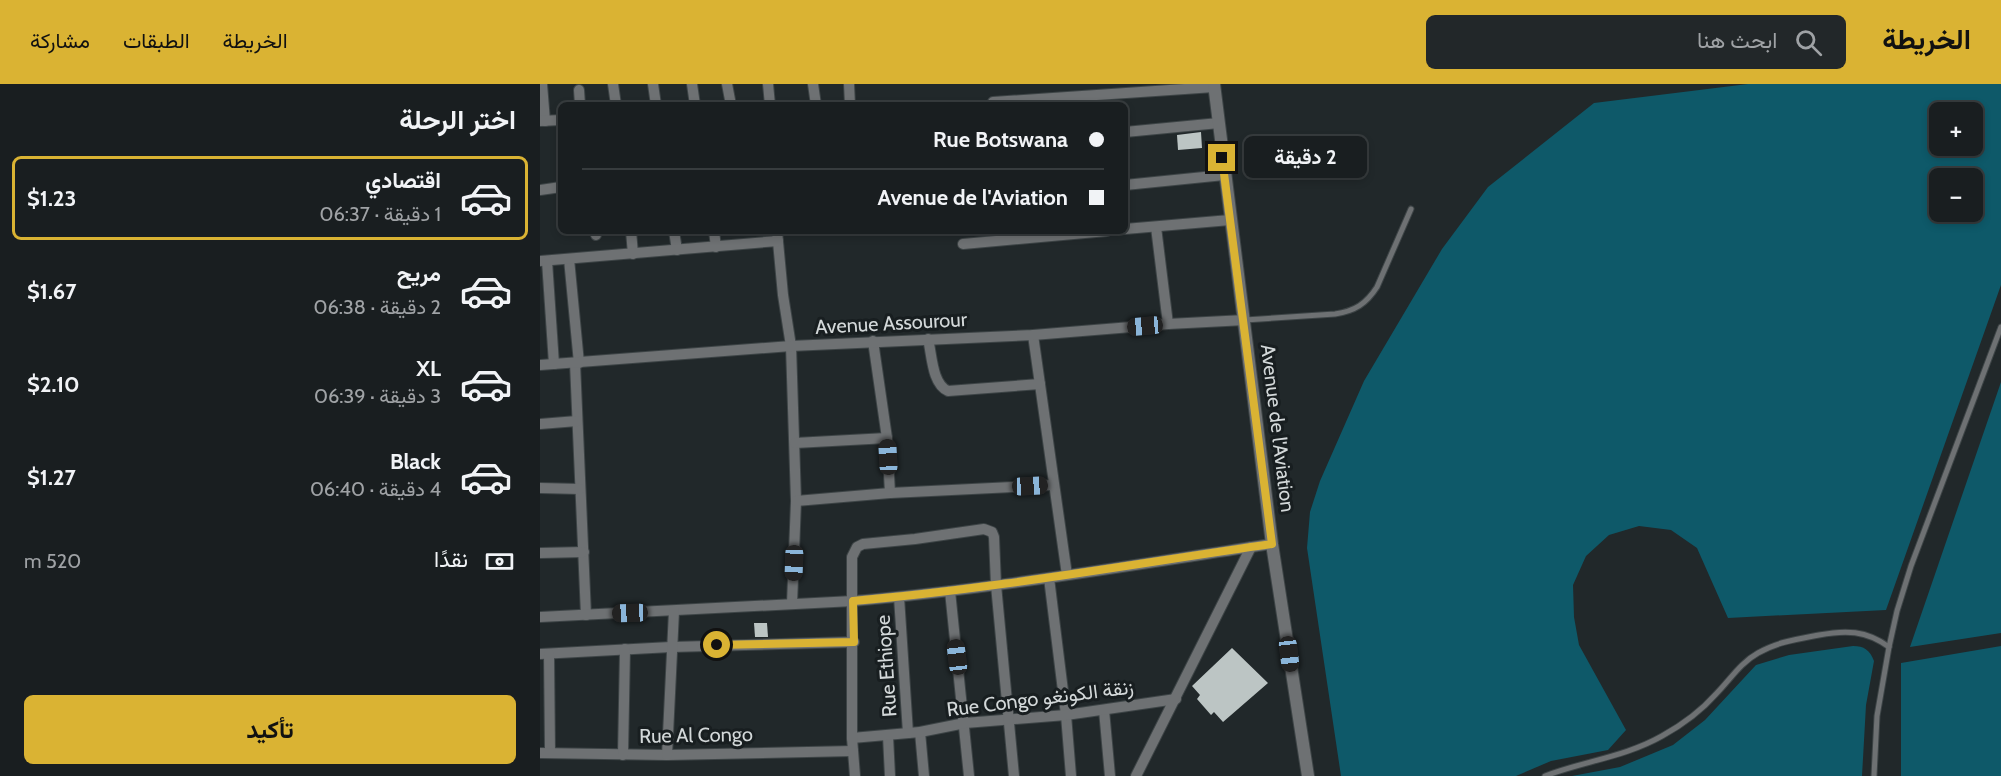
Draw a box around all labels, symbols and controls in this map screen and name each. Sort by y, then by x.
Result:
search box [1426,15,1846,69]
text: الخريطة [1882,22,1971,56]
icon: search [1792,26,1825,59]
text: ابحث هنا [1697,27,1777,54]
text: مشاركة [30,28,90,53]
text: الطبقات [123,28,190,53]
text: الخريطة [223,28,288,53]
map controls [1929,102,1983,222]
button: + [1929,102,1983,156]
text: اختر الرحلة [399,103,516,136]
text: Rue Botswana [933,126,1068,153]
callout: 2 دقيقة [1243,137,1366,179]
route end [1208,144,1235,171]
text: 2 دقيقة [1274,145,1337,169]
text: اقتصادي [365,167,441,194]
button: − [1929,168,1983,222]
icon: car [459,171,513,225]
text: Avenue de l'Aviation [877,184,1068,211]
text: $1.23 [27,185,76,212]
text: 1 دقيقة · 06:37 [320,202,441,226]
text: مريح [397,260,441,287]
icon: car [459,264,513,318]
text: $1.67 [27,278,76,305]
text: 2 دقيقة · 06:38 [314,295,441,319]
street label: Avenue Assourour [814,307,968,339]
car [1126,315,1164,337]
street label: Avenue de l'Aviation [1256,343,1300,513]
text: XL [416,355,441,382]
icon: car [459,357,513,411]
text: $2.10 [27,371,80,398]
text: 3 دقيقة · 06:39 [314,384,441,408]
car [878,439,898,475]
text: Black [390,448,441,475]
icon: car [459,450,513,504]
text: $1.27 [27,464,76,491]
car [1012,476,1048,496]
text: 4 دقيقة · 06:40 [310,477,441,501]
icon: cash [483,545,516,578]
car [784,545,804,581]
text: نقدًا [434,546,468,573]
text: 520 m [24,549,81,573]
car [612,603,648,623]
street label: Rue Ethiope [870,614,902,718]
route start [703,631,730,658]
car [1278,635,1300,673]
car [946,638,968,676]
street label: Rue Congo زنقة الكونغو [945,675,1135,722]
button: تأكيد [24,695,516,764]
street label: Rue Al Congo [639,722,753,748]

